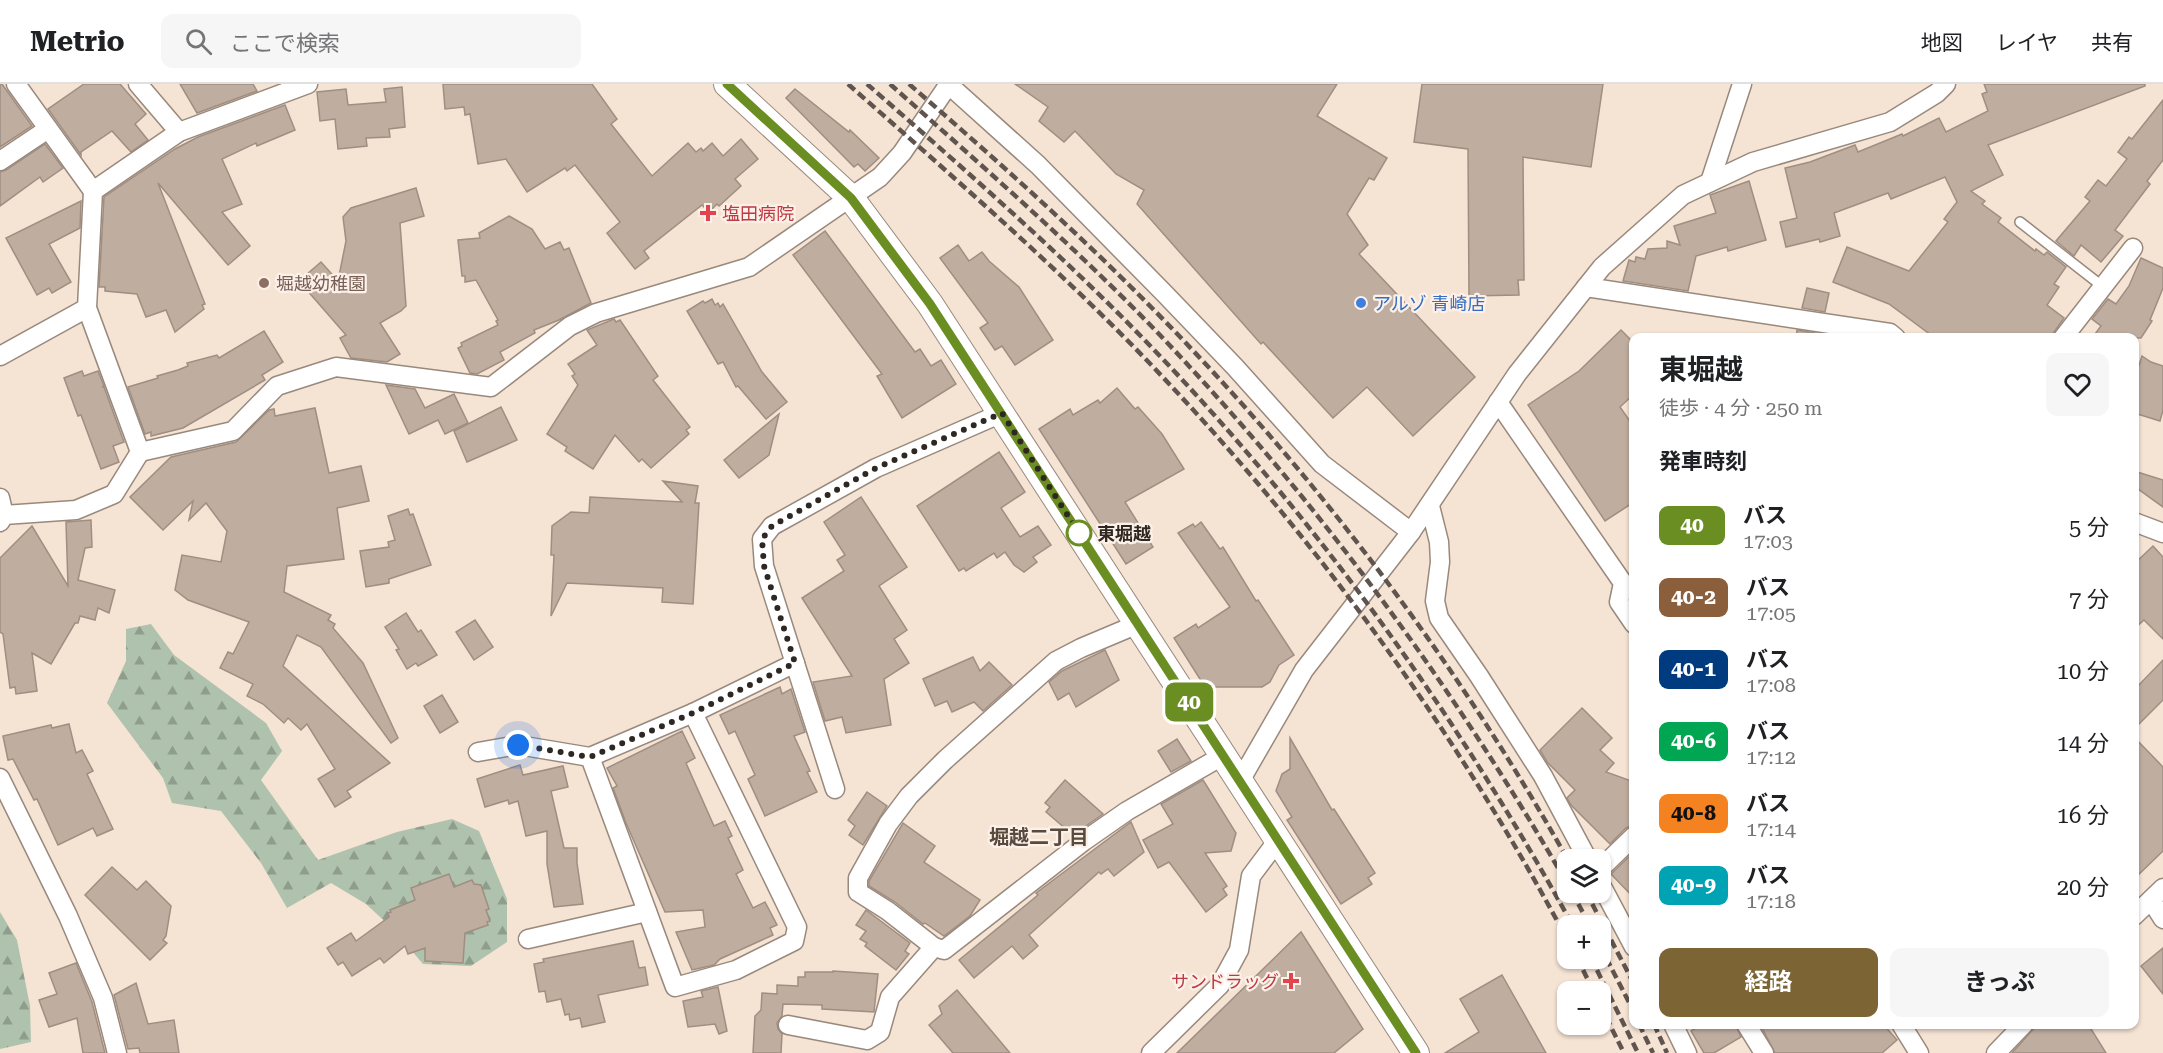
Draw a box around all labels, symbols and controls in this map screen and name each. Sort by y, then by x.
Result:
search box [161,14,581,68]
text: Metrio [30,25,125,58]
icon: search [182,25,215,58]
text: ここで検索 [230,31,340,56]
text: 地図 [1921,31,1963,55]
text: レイヤ [1996,31,2058,55]
text: 共有 [2091,31,2133,55]
place label: 塩田病院 [722,203,794,224]
marker: 塩田病院 [699,204,717,222]
place label: 堀越幼稚園 [276,273,366,294]
marker: 堀越幼稚園 [257,276,271,290]
place label: アルゾ 青崎店 [1373,293,1485,314]
marker: アルゾ 青崎店 [1354,296,1368,310]
text: 東堀越 [1659,353,1743,386]
button: heart [2046,353,2109,416]
text: 徒歩 · 4 分 · 250 m [1659,396,1823,420]
text: 発車時刻 [1659,449,1747,474]
text: バス [1743,503,1787,528]
text: 40 [1680,513,1704,537]
text: 5 分 [2069,515,2109,540]
marker: 東堀越 [1066,520,1092,546]
place label: 東堀越 [1097,523,1151,544]
text: 17:03 [1743,529,1793,553]
text: バス [1746,575,1790,600]
text: 40-2 [1671,585,1716,609]
text: 7 分 [2069,587,2109,612]
text: 17:05 [1746,601,1796,625]
text: バス [1746,647,1790,672]
text: 40-1 [1671,657,1716,681]
text: 10 分 [2057,659,2109,684]
text: 17:08 [1746,673,1796,697]
line badge: 40 [1162,682,1216,722]
text: 40 [1177,690,1201,714]
text: バス [1746,719,1790,744]
text: 40-6 [1671,729,1716,753]
your location [503,730,533,760]
text: 14 分 [2057,731,2109,756]
text: 17:12 [1746,745,1796,769]
text: バス [1746,791,1790,816]
text: 40-8 [1671,801,1716,825]
text: 16 分 [2057,803,2109,828]
text: 17:14 [1746,817,1796,841]
district label: 堀越二丁目 [989,825,1089,849]
map controls [1557,849,1611,1035]
button: layers [1557,849,1611,903]
text: バス [1746,863,1790,888]
text: 40-9 [1671,873,1716,897]
text: 20 分 [2057,875,2109,900]
text: 17:18 [1746,889,1796,913]
button: + [1557,915,1611,969]
button: 経路 [1659,948,1878,1017]
button: きっぷ [1890,948,2109,1017]
place label: サンドラッグ [1171,971,1279,992]
marker: サンドラッグ [1284,974,1298,988]
button: − [1557,981,1611,1035]

